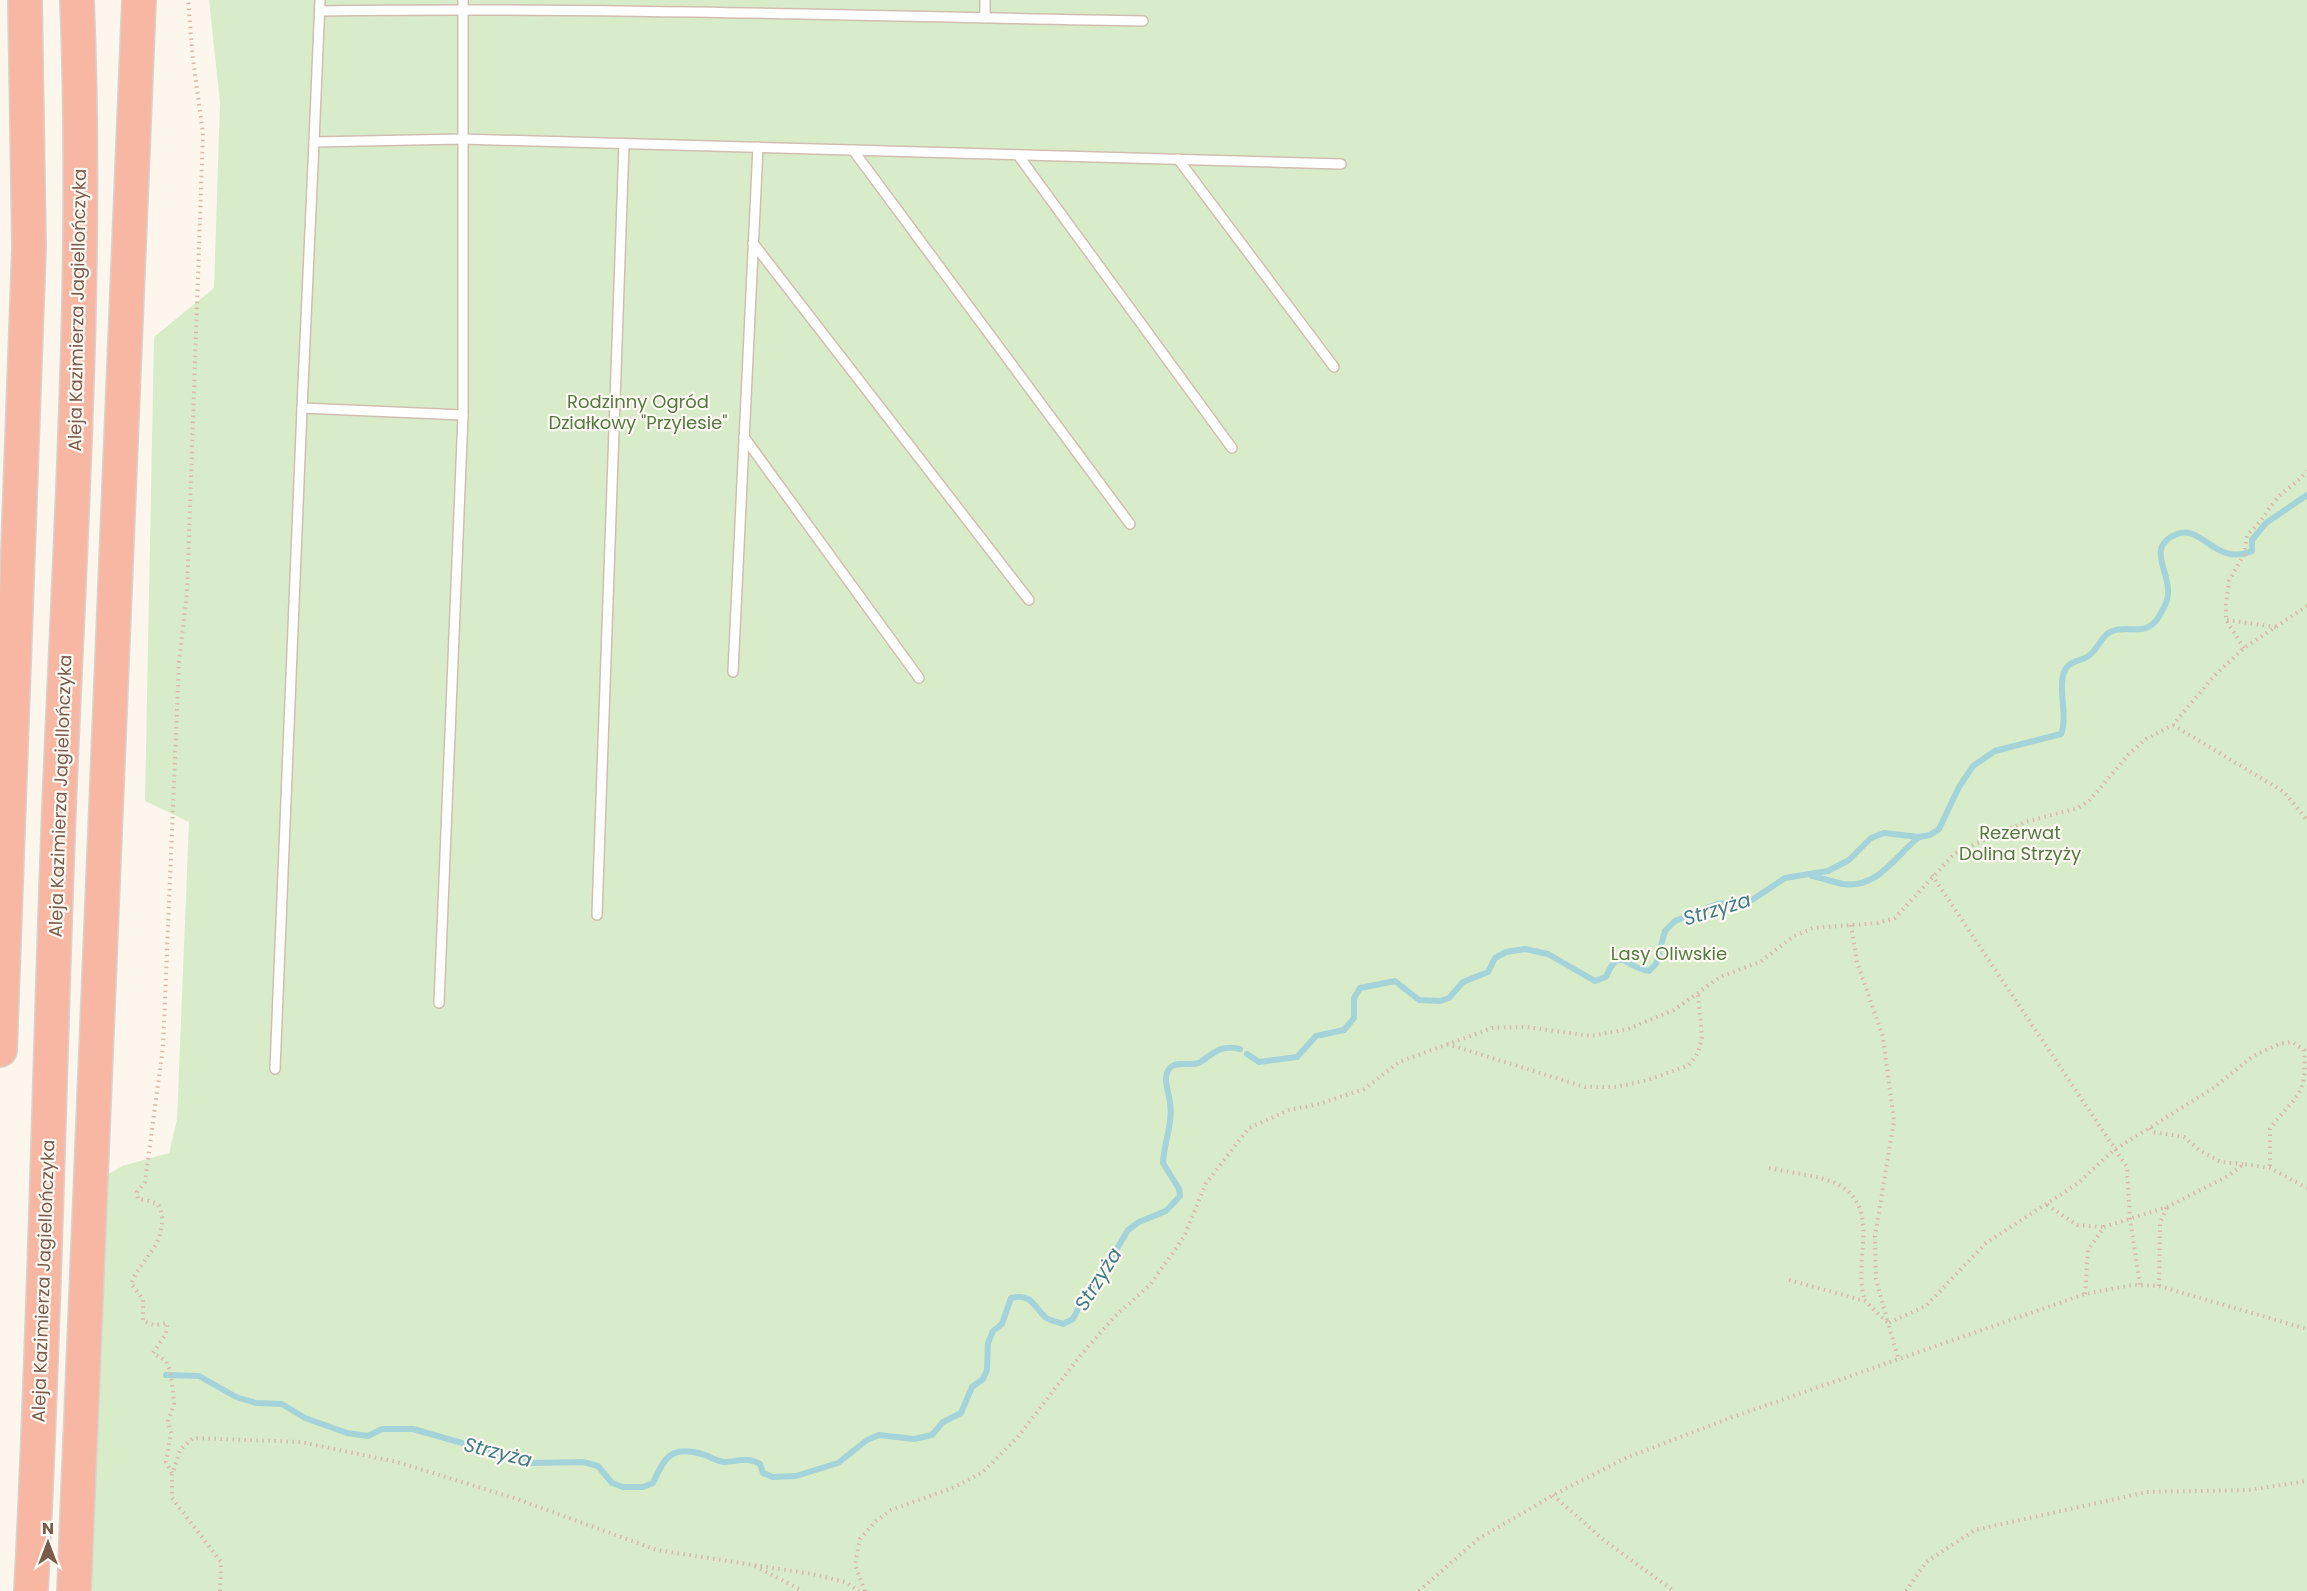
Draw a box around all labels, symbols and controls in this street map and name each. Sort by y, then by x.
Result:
street label: Aleja Kazimierza Jagiellończyka [62,168,92,452]
park label: Rodzinny Ogród Działkowy "Przylesie" [548,389,728,435]
street label: Aleja Kazimierza Jagiellończyka [43,654,77,938]
park label: Rezerwat Dolina Strzyży [1959,820,2081,866]
water label: Strzyża [1680,885,1754,933]
park label: Lasy Oliwskie [1611,941,1727,966]
street label: Aleja Kazimierza Jagiellończyka [26,1139,60,1423]
water label: Strzyża [1068,1242,1128,1316]
water label: Strzyża [461,1430,535,1474]
north arrow [18,1513,78,1573]
text: N [42,1517,54,1540]

